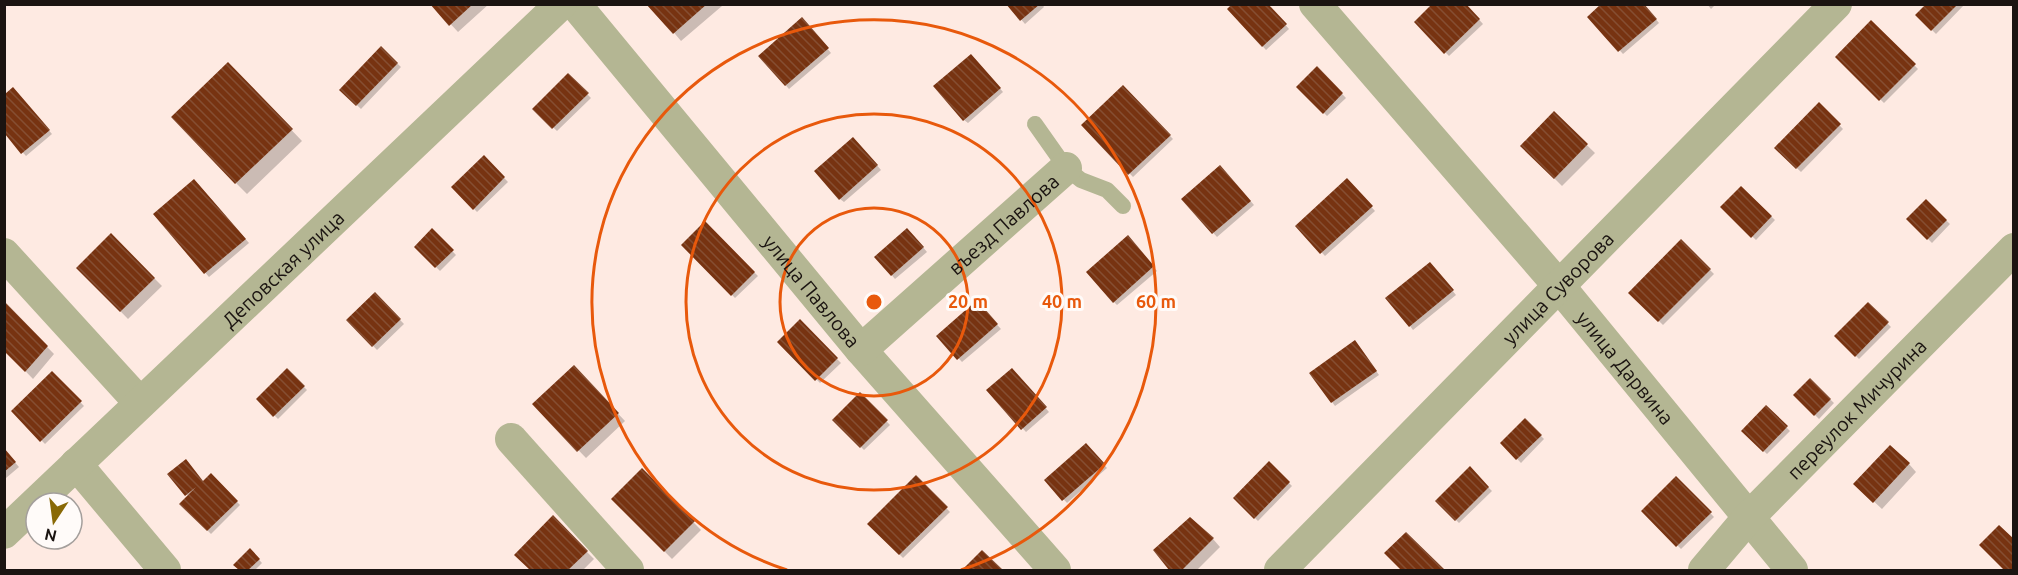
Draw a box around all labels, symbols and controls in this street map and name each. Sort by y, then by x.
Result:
street label: въезд Павлова [943,169,1063,279]
street label: Деповская улица [217,205,348,332]
street label: улица Суворова [1497,226,1618,349]
street label: улица Павлова [759,230,865,352]
text: 20 m [948,291,988,311]
text: 40 m [1042,291,1082,311]
text: 60 m [1136,291,1176,311]
centre of rings [864,292,884,312]
street label: улица Дарвина [1572,306,1679,429]
street label: переулок Мичурина [1782,334,1930,483]
north arrow [24,491,84,551]
text: N [43,526,58,546]

